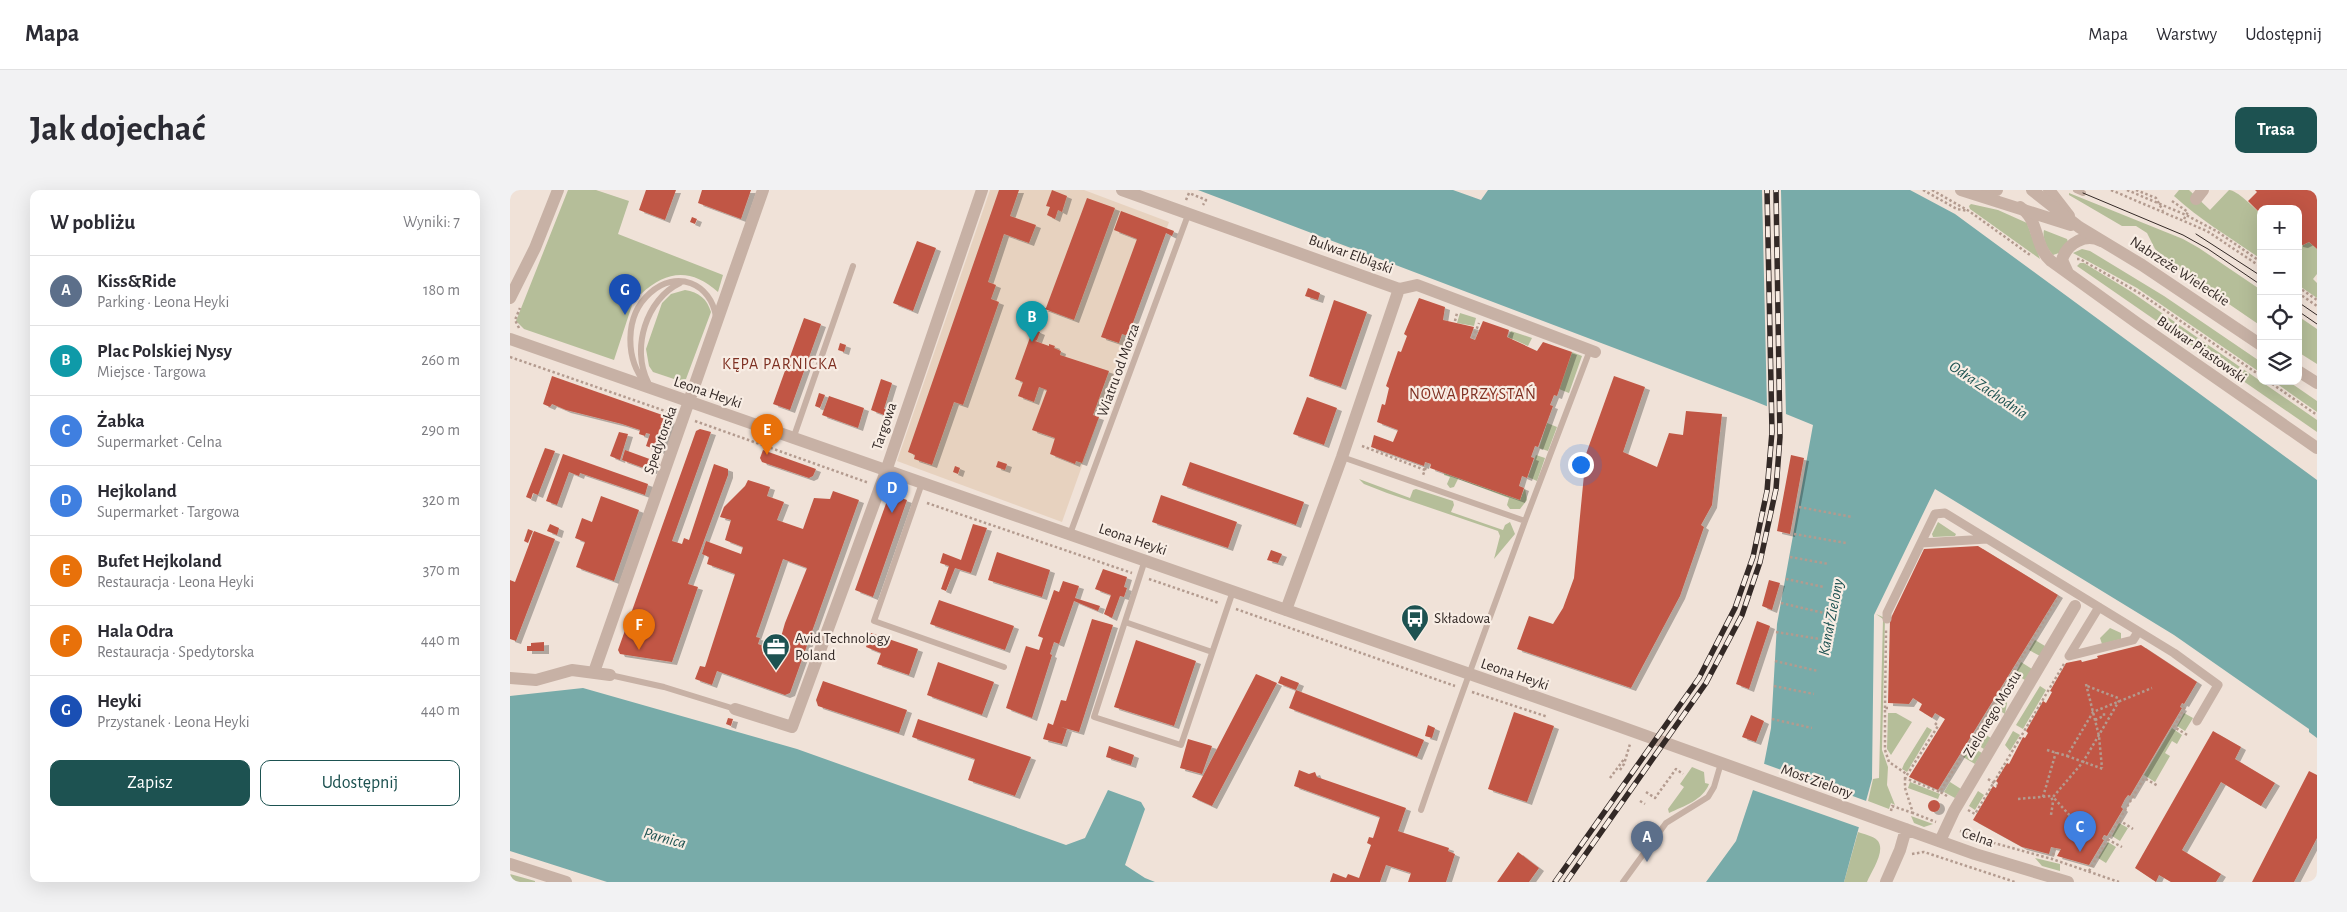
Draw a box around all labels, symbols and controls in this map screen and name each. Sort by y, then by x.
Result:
text: Mapa [25,22,79,46]
text: Mapa [2088,26,2128,44]
text: Warstwy [2156,26,2217,44]
text: Udostępnij [2245,26,2322,44]
button: Trasa [2235,107,2317,153]
text: Jak dojechać [30,112,205,147]
map controls [2257,205,2302,385]
button: + [2257,205,2302,250]
text: W pobliżu [50,212,135,233]
text: Wyniki: 7 [403,214,460,230]
street label: Bulwar Elbląski [1307,232,1395,277]
street label: Nabrzeże Wieleckie [2127,234,2232,309]
button: − [2257,250,2302,295]
text: Kiss&Ride [97,272,176,291]
pin: G [609,274,641,315]
text: A [61,282,71,298]
text: 180 m [423,282,460,298]
text: Parking · Leona Heyki [97,294,229,310]
button: locate [2257,295,2302,340]
pin: B [1016,301,1048,342]
street label: Bulwar Piastowski [2154,313,2249,386]
street label: Wiatru od Morza [1095,321,1142,419]
button: layers [2257,340,2302,385]
text: Plac Polskiej Nysy [97,342,232,361]
text: B [61,352,71,368]
text: 260 m [421,352,460,368]
district label: KĘPA PARNICKA [722,356,838,372]
water label: Odra Zachodnia [1946,358,2030,422]
text: Miejsce · Targowa [97,364,206,380]
street label: Leona Heyki [672,374,744,411]
district label: NOWA PRZYSTAŃ [1409,384,1537,402]
street label: Targowa [869,400,900,452]
street label: Spedytorska [641,404,680,476]
text: Żabka [97,412,145,431]
pin: E [751,414,783,455]
text: C [62,422,70,438]
text: 290 m [421,422,460,438]
text: Supermarket · Celna [97,434,222,450]
your location [1568,452,1594,478]
pin: D [876,472,908,513]
text: Hejkoland [97,482,177,501]
text: D [61,492,71,508]
text: 320 m [422,492,460,508]
text: Supermarket · Targowa [97,504,240,520]
street label: Leona Heyki [1097,521,1169,558]
text: Bufet Hejkoland [97,552,222,571]
text: E [62,562,70,578]
text: 370 m [423,562,460,578]
text: Restauracja · Leona Heyki [97,574,254,590]
water label: Kanał Zielony [1816,577,1846,657]
bus stop icon: Składowa [1400,603,1430,642]
pin: F [623,609,655,650]
place label: Składowa [1434,611,1490,626]
text: Hala Odra [97,622,174,641]
place label: Avid Technology Poland [795,631,891,663]
text: F [62,632,70,648]
text: 440 m [421,632,460,648]
office icon: Avid Technology Poland [761,632,791,671]
text: Restauracja · Spedytorska [97,644,254,660]
street label: Leona Heyki [1479,656,1551,693]
street label: Zielonego Mostu [1961,668,2024,760]
text: Heyki [97,692,142,711]
text: G [61,702,71,718]
text: 440 m [421,702,460,718]
text: Przystanek · Leona Heyki [97,714,250,730]
button: Zapisz [50,760,250,806]
button: Udostępnij [260,760,460,806]
street label: Most Zielony [1779,762,1855,802]
pin: C [2064,811,2096,852]
pin: A [1631,821,1663,862]
water label: Parnica [642,825,688,851]
street label: Celna [1960,825,1996,850]

